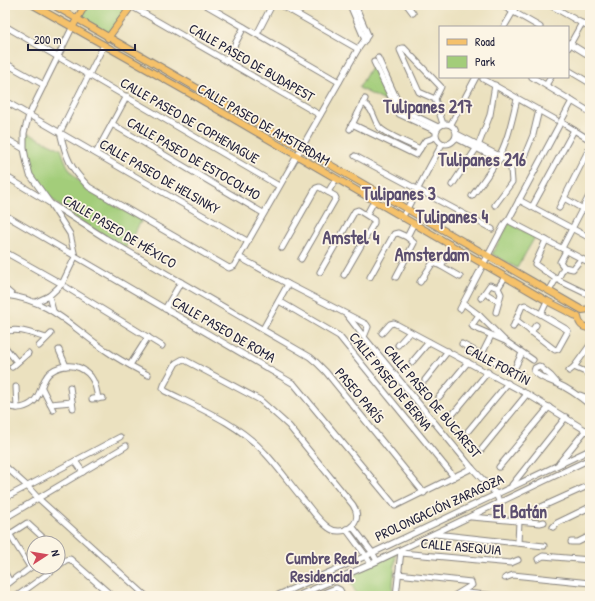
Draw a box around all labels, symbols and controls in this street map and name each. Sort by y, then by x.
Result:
street label: CALLE PASEO DE BUDAPEST [186,18,319,106]
scale bar [28,26,135,52]
legend [439,26,569,78]
text: 200 m [34,31,61,48]
text: Road [475,33,495,50]
text: Park [475,53,495,70]
street label: CALLE PASEO DE COPHENAGUE [117,72,263,168]
street label: CALLE PASEO DE AMSTERDAM [194,78,334,170]
district label: Tulipanes 217 [382,94,473,120]
street label: CALLE PASEO DE ESTOCOLMO [124,112,264,204]
street label: CALLE PASEO DE HELSINKY [96,134,224,219]
district label: Tulipanes 216 [437,147,526,173]
district label: Tulipanes 3 [361,181,436,207]
street label: CALLE PASEO DE MÉXICO [60,190,180,273]
district label: Tulipanes 4 [415,204,488,230]
district label: Amstel 4 [323,225,380,250]
district label: Amsterdam [395,242,469,267]
street label: CALLE PASEO DE ROMA [169,292,280,367]
street label: CALLE PASEO DE BERNA [345,328,437,434]
street label: CALLE FORTÍN [462,339,534,389]
street label: CALLE PASEO DE BUCAREST [380,340,486,462]
street label: PASEO PARÍS [331,363,389,427]
street label: PROLONGACIÓN ZARAGOZA [372,469,507,545]
district label: El Batán [493,499,547,524]
street label: CALLE ASEQUIA [420,533,502,559]
north arrow [26,535,66,575]
district label: Cumbre Real Residencial [285,547,359,587]
text: N [48,549,63,557]

